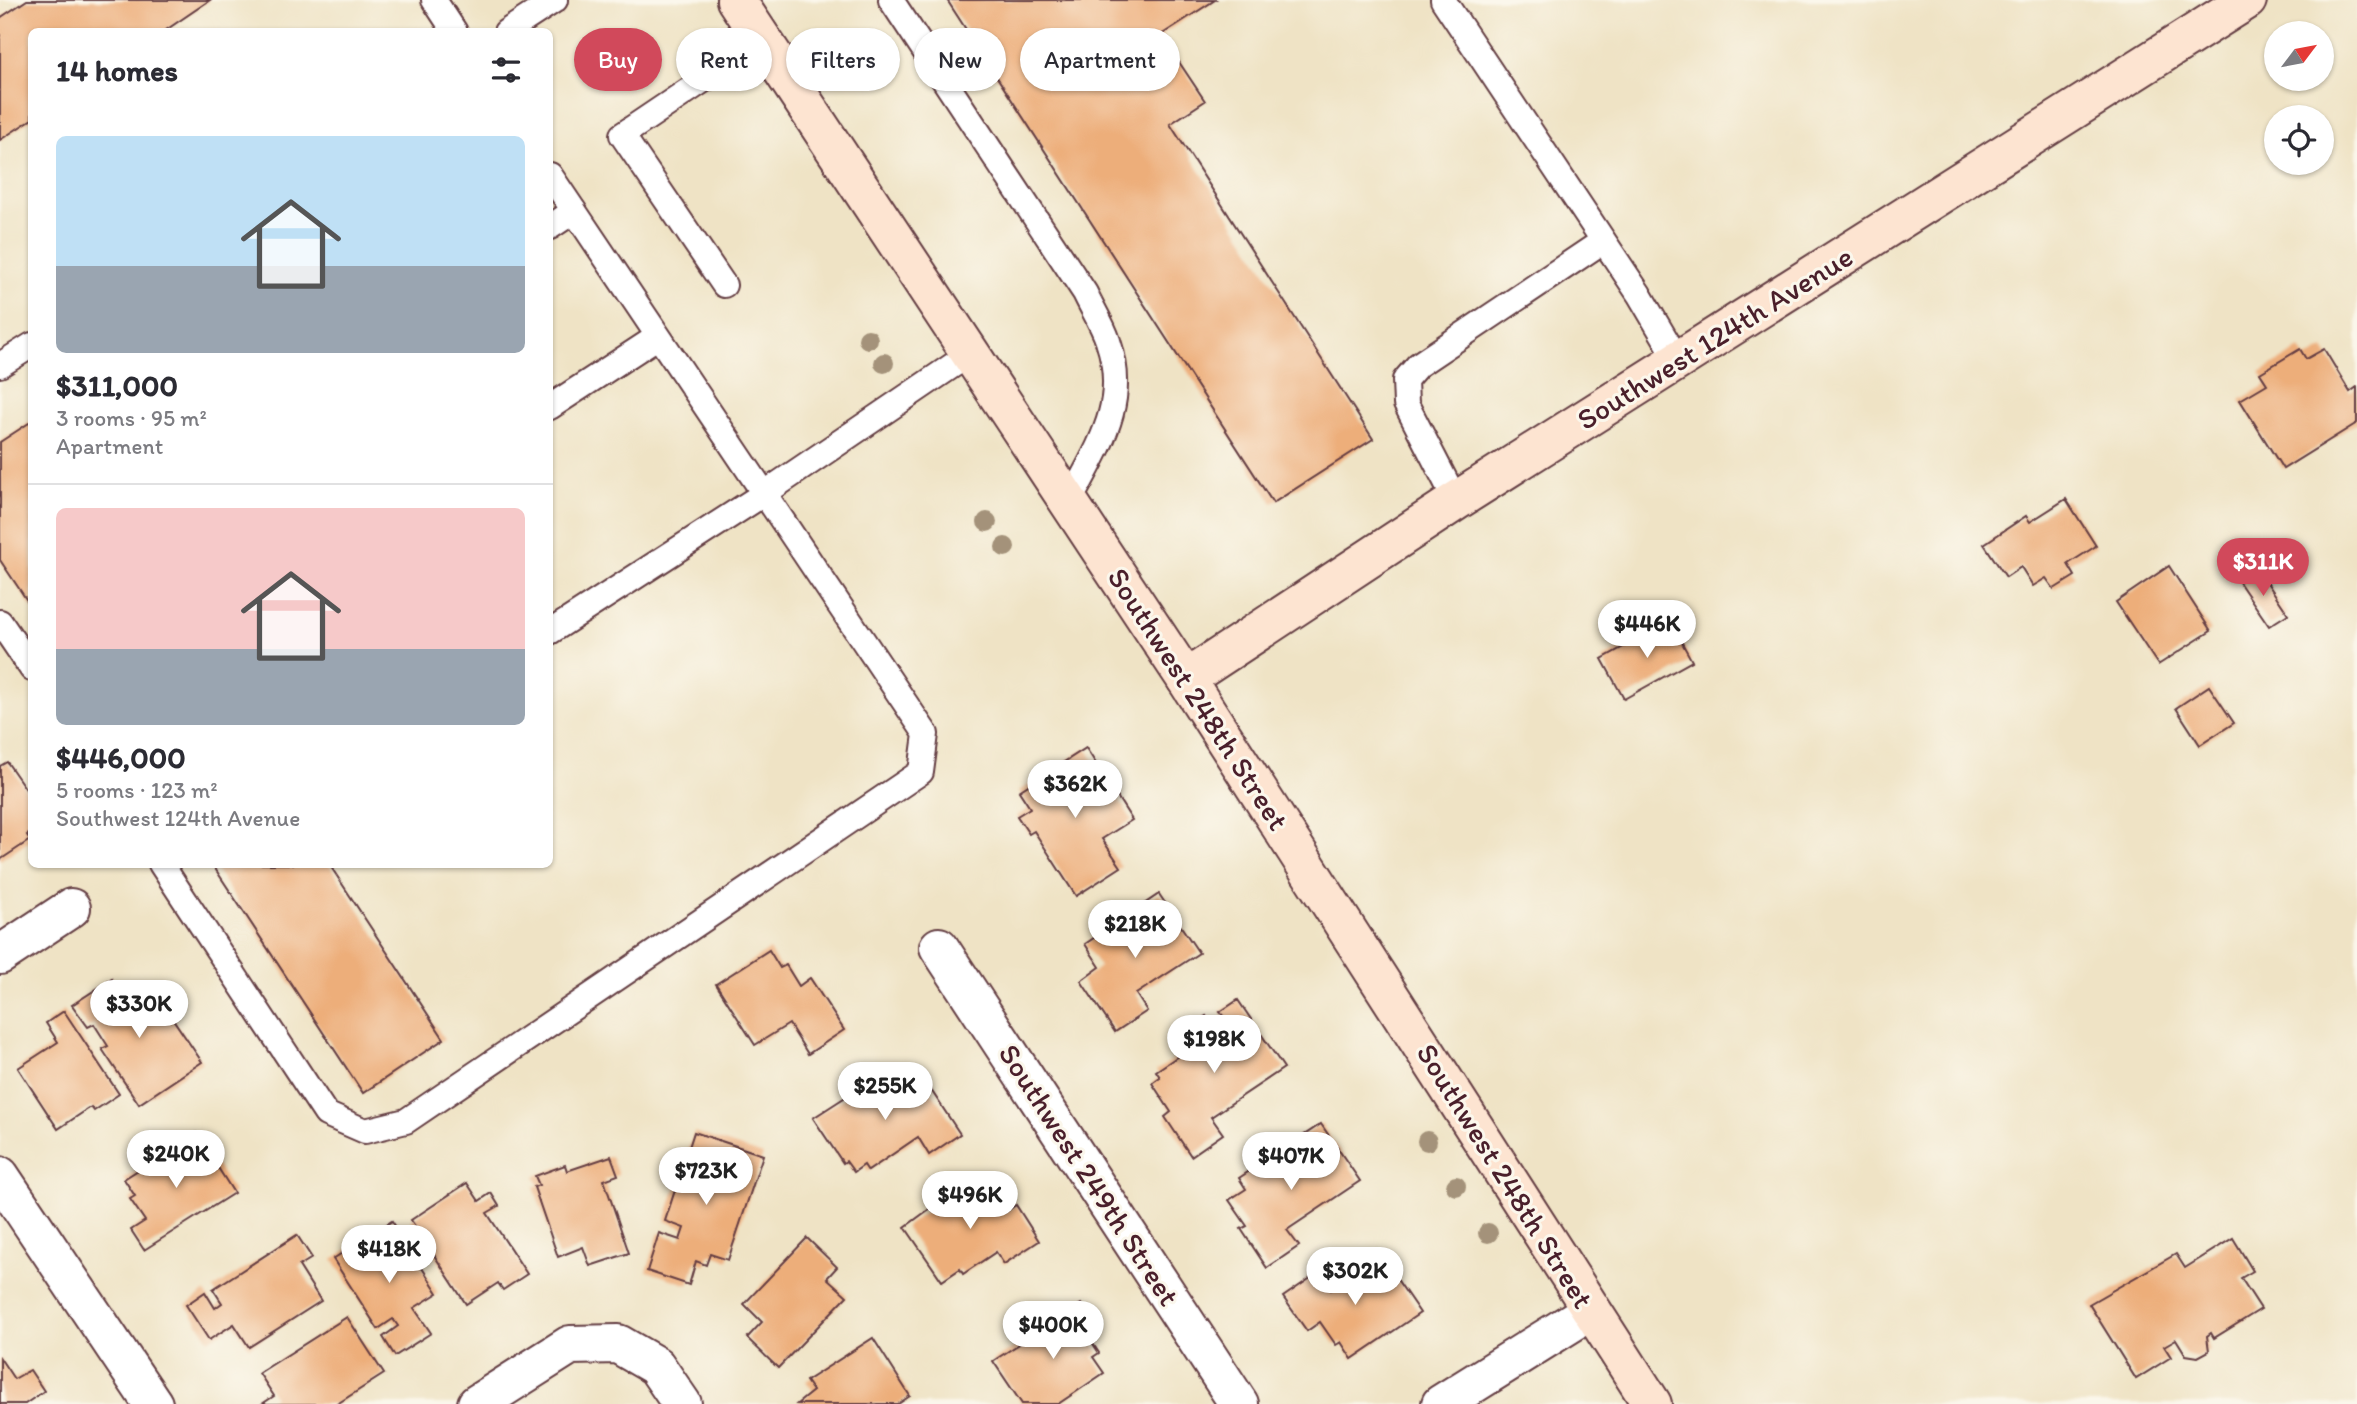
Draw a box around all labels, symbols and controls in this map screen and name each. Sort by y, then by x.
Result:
north arrow [2264,21,2334,91]
map controls [2264,21,2334,175]
chip: Buy [574,28,662,91]
chip: Rent [676,28,772,91]
chip: Filters [786,28,900,91]
chip: New [914,28,1006,91]
chip: Apartment [1020,28,1180,91]
icon: filters [487,51,525,89]
text: 14 homes [56,52,178,89]
button: locate [2264,105,2334,175]
icon: home [228,181,354,307]
street label: Southwest 124th Avenue [1570,237,1860,438]
text: $311,000 [56,367,178,404]
text: 3 rooms · 95 m² [56,404,207,432]
text: Apartment [56,432,163,460]
pin: $311K [2214,538,2312,598]
text: $311K [2233,547,2293,575]
icon: home [228,553,354,679]
street label: Southwest 248th Street [1100,560,1297,837]
pin: $446K [1598,600,1696,660]
text: $446K [1614,609,1680,637]
text: $446,000 [56,739,186,776]
pin: $362K [1026,760,1124,820]
text: $362K [1043,769,1107,797]
text: 5 rooms · 123 m² [56,776,218,804]
text: Southwest 124th Avenue [56,804,300,832]
pin: $218K [1086,900,1184,960]
text: $218K [1104,909,1166,937]
pin: $330K [90,981,188,1040]
text: $330K [106,989,172,1017]
pin: $198K [1165,1016,1263,1075]
text: $198K [1183,1024,1245,1052]
street label: Southwest 248th Street [1409,1036,1602,1315]
street label: Southwest 249th Street [991,1037,1188,1313]
pin: $255K [836,1062,934,1122]
text: $255K [854,1071,916,1099]
pin: $240K [127,1130,225,1190]
pin: $407K [1242,1132,1340,1192]
text: $240K [143,1139,209,1167]
text: $407K [1258,1141,1324,1169]
pin: $723K [657,1148,755,1207]
text: $723K [675,1156,737,1184]
pin: $496K [921,1172,1019,1231]
text: $496K [938,1180,1002,1208]
pin: $418K [340,1226,438,1285]
text: $418K [357,1234,421,1262]
pin: $302K [1306,1248,1404,1307]
text: $302K [1322,1256,1388,1284]
pin: $400K [1004,1302,1102,1361]
text: $400K [1019,1310,1087,1338]

